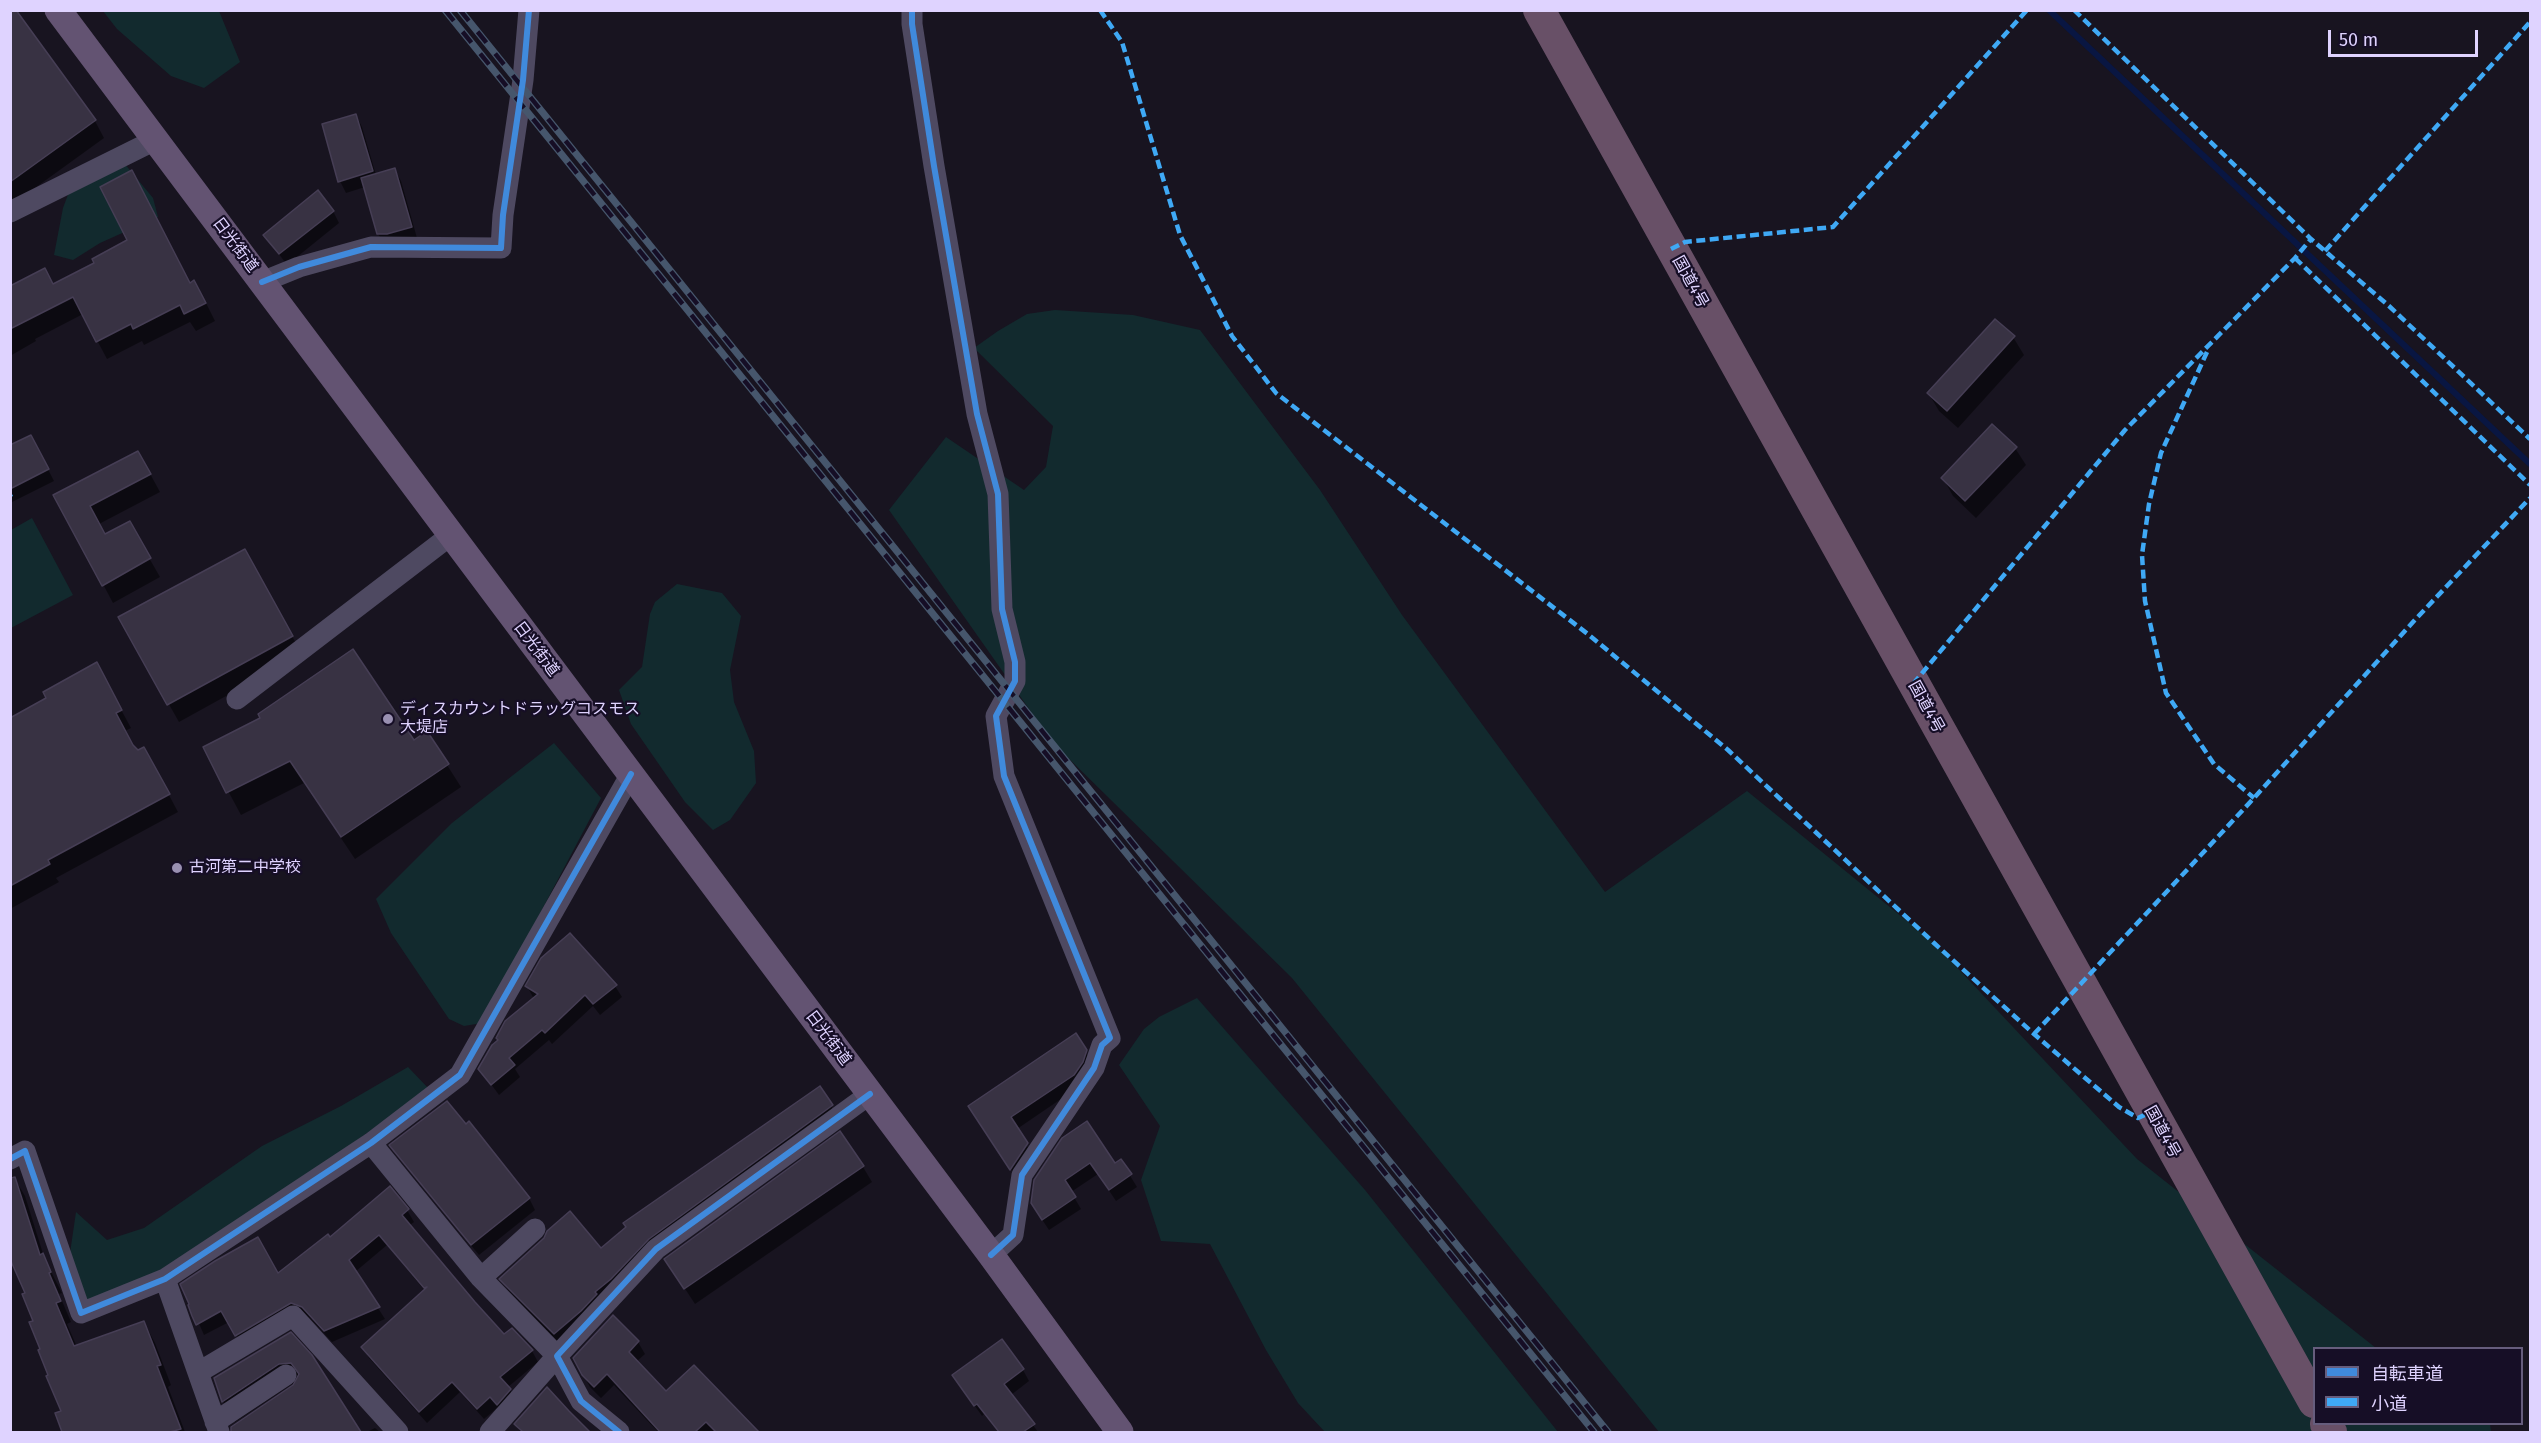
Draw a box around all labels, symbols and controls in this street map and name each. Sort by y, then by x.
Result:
scale bar [2331,18,2481,56]
text: 50 m [2339,29,2378,51]
street label: 日光街道 [208,214,262,276]
street label: 国道4号 [1668,253,1712,311]
street label: 日光街道 [509,618,563,680]
street label: 国道4号 [1904,678,1948,736]
place label: ディスカウントドラッグコスモス 大堤店 [400,700,640,738]
marker: ディスカウントドラッグコスモス 大堤店 [381,712,395,726]
place label: 古河第二中学校 [189,858,301,878]
marker: 古河第二中学校 [170,861,184,875]
street label: 日光街道 [801,1007,855,1069]
street label: 国道4号 [2140,1103,2184,1161]
legend [2313,1347,2523,1425]
text: 自転車道 [2371,1363,2443,1385]
text: 小道 [2371,1393,2407,1415]

